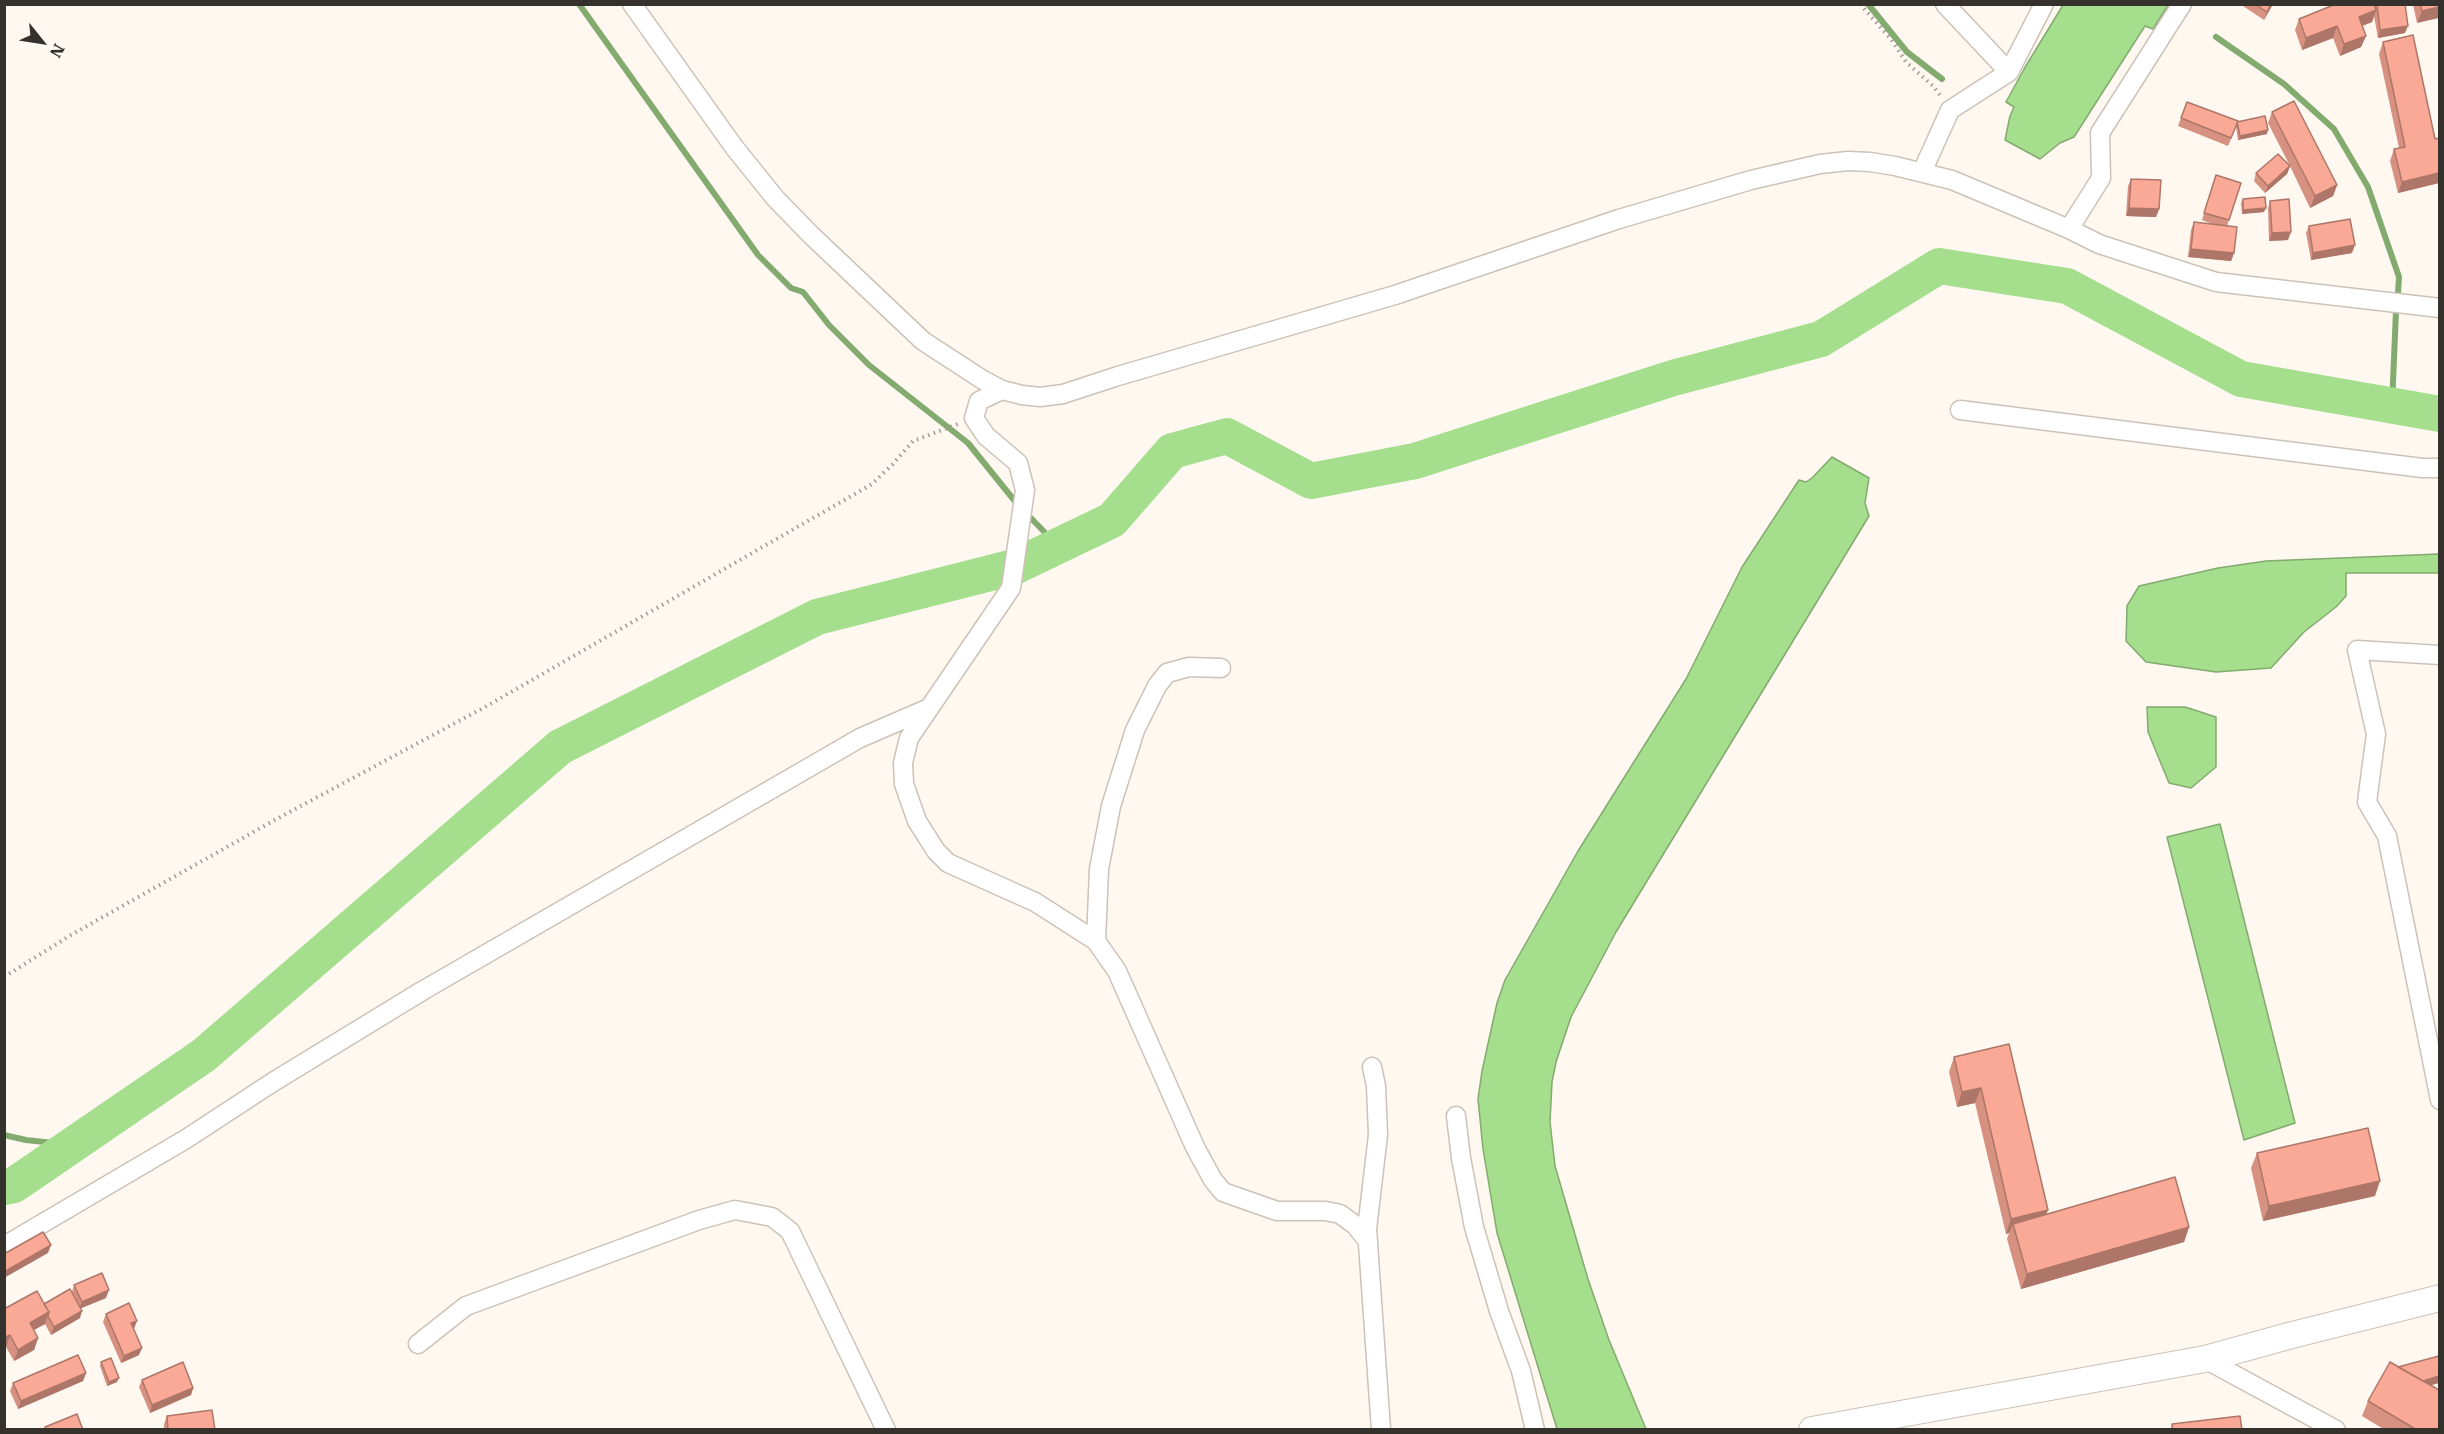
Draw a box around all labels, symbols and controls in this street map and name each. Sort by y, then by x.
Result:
north arrow [12,12,72,72]
text: N [46,41,69,61]

